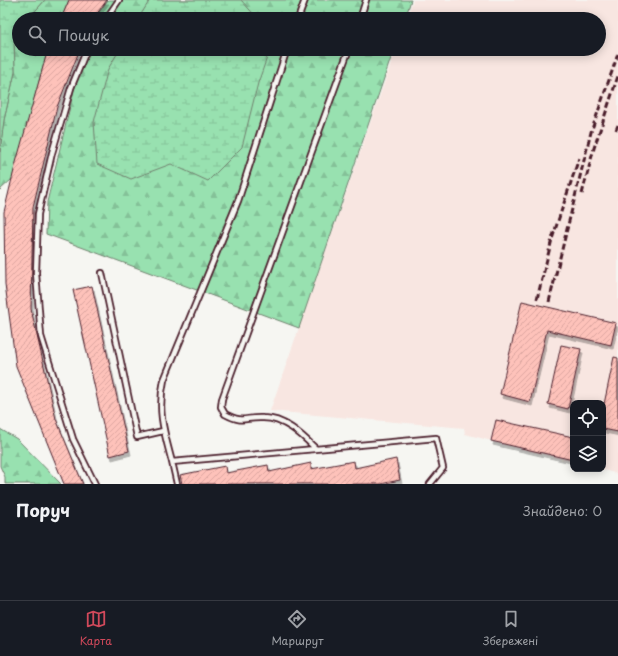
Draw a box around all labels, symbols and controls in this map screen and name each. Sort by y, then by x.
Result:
search box [12,12,606,56]
icon: search [26,23,48,45]
text: Пошук [58,23,109,46]
map controls [570,400,606,472]
button: locate [570,400,606,436]
button: layers [570,436,606,472]
text: Поруч [16,497,70,523]
text: Знайдено: 0 [523,501,602,520]
tab: Карта [80,608,112,649]
tab: Маршрут [271,608,324,649]
tab: Збережені [483,608,538,649]

